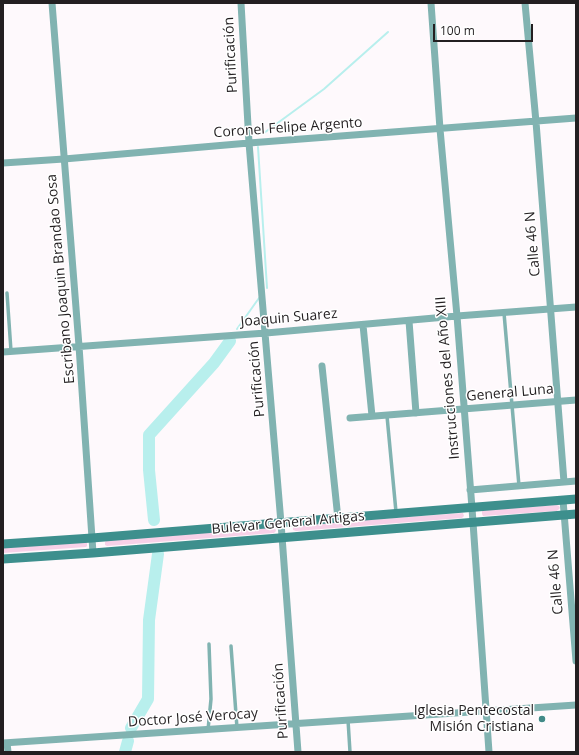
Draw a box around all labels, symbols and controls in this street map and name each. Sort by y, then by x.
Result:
street label: Purificación [221,16,241,94]
scale bar [435,16,535,42]
text: 100 m [440,22,475,39]
street label: Coronel Felipe Argento [213,114,363,142]
street label: Escribano Joaquin Brandao Sosa [43,173,79,385]
street label: Calle 46 N [522,211,544,277]
street label: Instrucciones del Año XIII [433,296,463,460]
street label: Joaquin Suarez [240,305,338,331]
street label: Purificación [245,340,269,418]
street label: General Luna [466,381,554,405]
street label: Bulevar General Artigas [211,508,365,538]
street label: Calle 46 N [545,549,567,615]
street label: Purificación [270,662,292,740]
place label: Iglesia Pentecostal Misión Cristiana [414,703,534,736]
street label: Doctor José Verocay [127,705,259,731]
marker: Iglesia Pentecostal Misión Cristiana [537,714,547,724]

